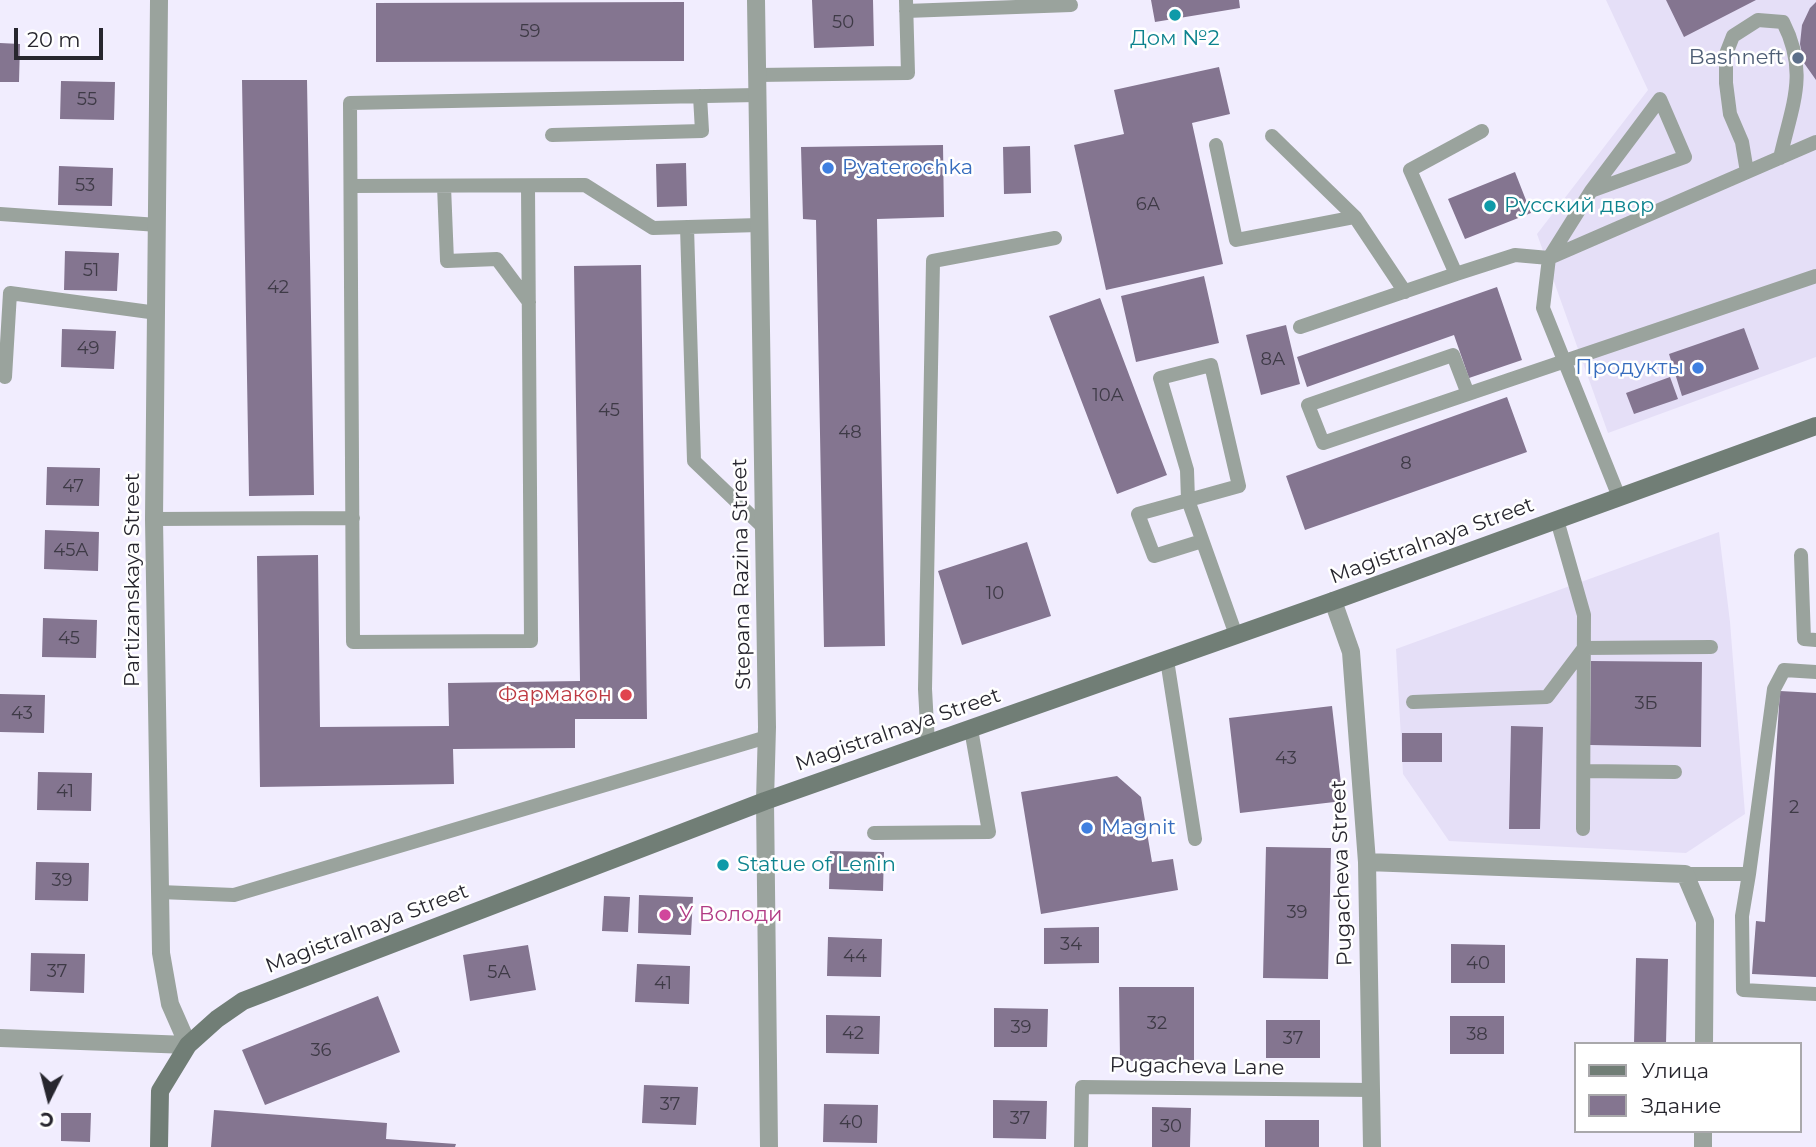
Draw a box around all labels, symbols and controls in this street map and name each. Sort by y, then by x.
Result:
marker: Дом №2 [1167,7,1183,23]
house number: 50 [832,12,854,34]
scale bar [18,14,107,58]
house number: 59 [519,21,541,43]
place label: Дом №2 [1130,26,1220,52]
text: 20 m [27,27,81,52]
place label: Bashneft [1689,45,1784,71]
marker: Bashneft [1790,50,1806,66]
house number: 55 [77,89,97,111]
place label: Pyaterochka [842,155,973,181]
marker: Pyaterochka [820,160,836,176]
house number: 53 [75,175,95,197]
place label: Русский двор [1504,193,1654,219]
house number: 6А [1136,194,1160,216]
marker: Русский двор [1482,198,1498,214]
house number: 51 [83,260,99,282]
house number: 42 [267,277,289,299]
house number: 49 [77,338,99,360]
house number: 8А [1261,349,1285,371]
place label: Продукты [1575,355,1684,381]
marker: Продукты [1690,360,1706,376]
house number: 10А [1092,385,1124,407]
house number: 45 [598,400,620,422]
house number: 48 [838,422,862,444]
house number: 8 [1400,453,1412,475]
street label: Stepana Razina Street [727,458,757,690]
street label: Partizanskaya Street [120,473,146,687]
house number: 47 [62,476,84,498]
street label: Magistralnaya Street [1326,492,1538,590]
house number: 45А [53,540,89,562]
house number: 10 [986,583,1004,605]
house number: 45 [58,628,80,650]
place label: Фармакон [498,682,612,708]
street label: Magistralnaya Street [792,683,1004,777]
marker: Фармакон [618,687,634,703]
house number: 3Б [1634,693,1658,715]
house number: 43 [11,703,33,725]
house number: 43 [1275,748,1297,770]
street label: Pugacheva Street [1326,779,1358,967]
house number: 41 [56,781,74,803]
house number: 2 [1789,797,1799,819]
place label: Magnit [1101,815,1176,841]
marker: Magnit [1079,820,1095,836]
place label: Statue of Lenin [737,852,896,878]
marker: Statue of Lenin [715,857,731,873]
house number: 39 [51,870,73,892]
street label: Magistralnaya Street [262,879,472,979]
place label: У Володи [679,902,782,928]
house number: 39 [1286,902,1308,924]
marker: У Володи [657,907,673,923]
house number: 34 [1060,934,1082,956]
house number: 44 [843,946,867,968]
house number: 40 [1466,953,1490,975]
house number: 37 [47,961,67,983]
house number: 5А [487,962,511,984]
house number: 41 [654,973,672,995]
house number: 32 [1147,1013,1167,1035]
house number: 39 [1010,1017,1032,1039]
house number: 42 [842,1023,864,1045]
house number: 38 [1466,1024,1488,1046]
house number: 37 [1283,1028,1303,1050]
house number: 36 [310,1040,332,1062]
legend [1574,1042,1802,1133]
street label: Pugacheva Lane [1109,1053,1285,1081]
text: Улица [1641,1058,1709,1083]
north arrow [14,1063,84,1133]
text: Здание [1641,1093,1722,1118]
house number: 37 [660,1094,680,1116]
text: С [39,1107,55,1132]
house number: 37 [1010,1108,1030,1130]
house number: 40 [839,1112,863,1134]
house number: 30 [1160,1116,1182,1138]

